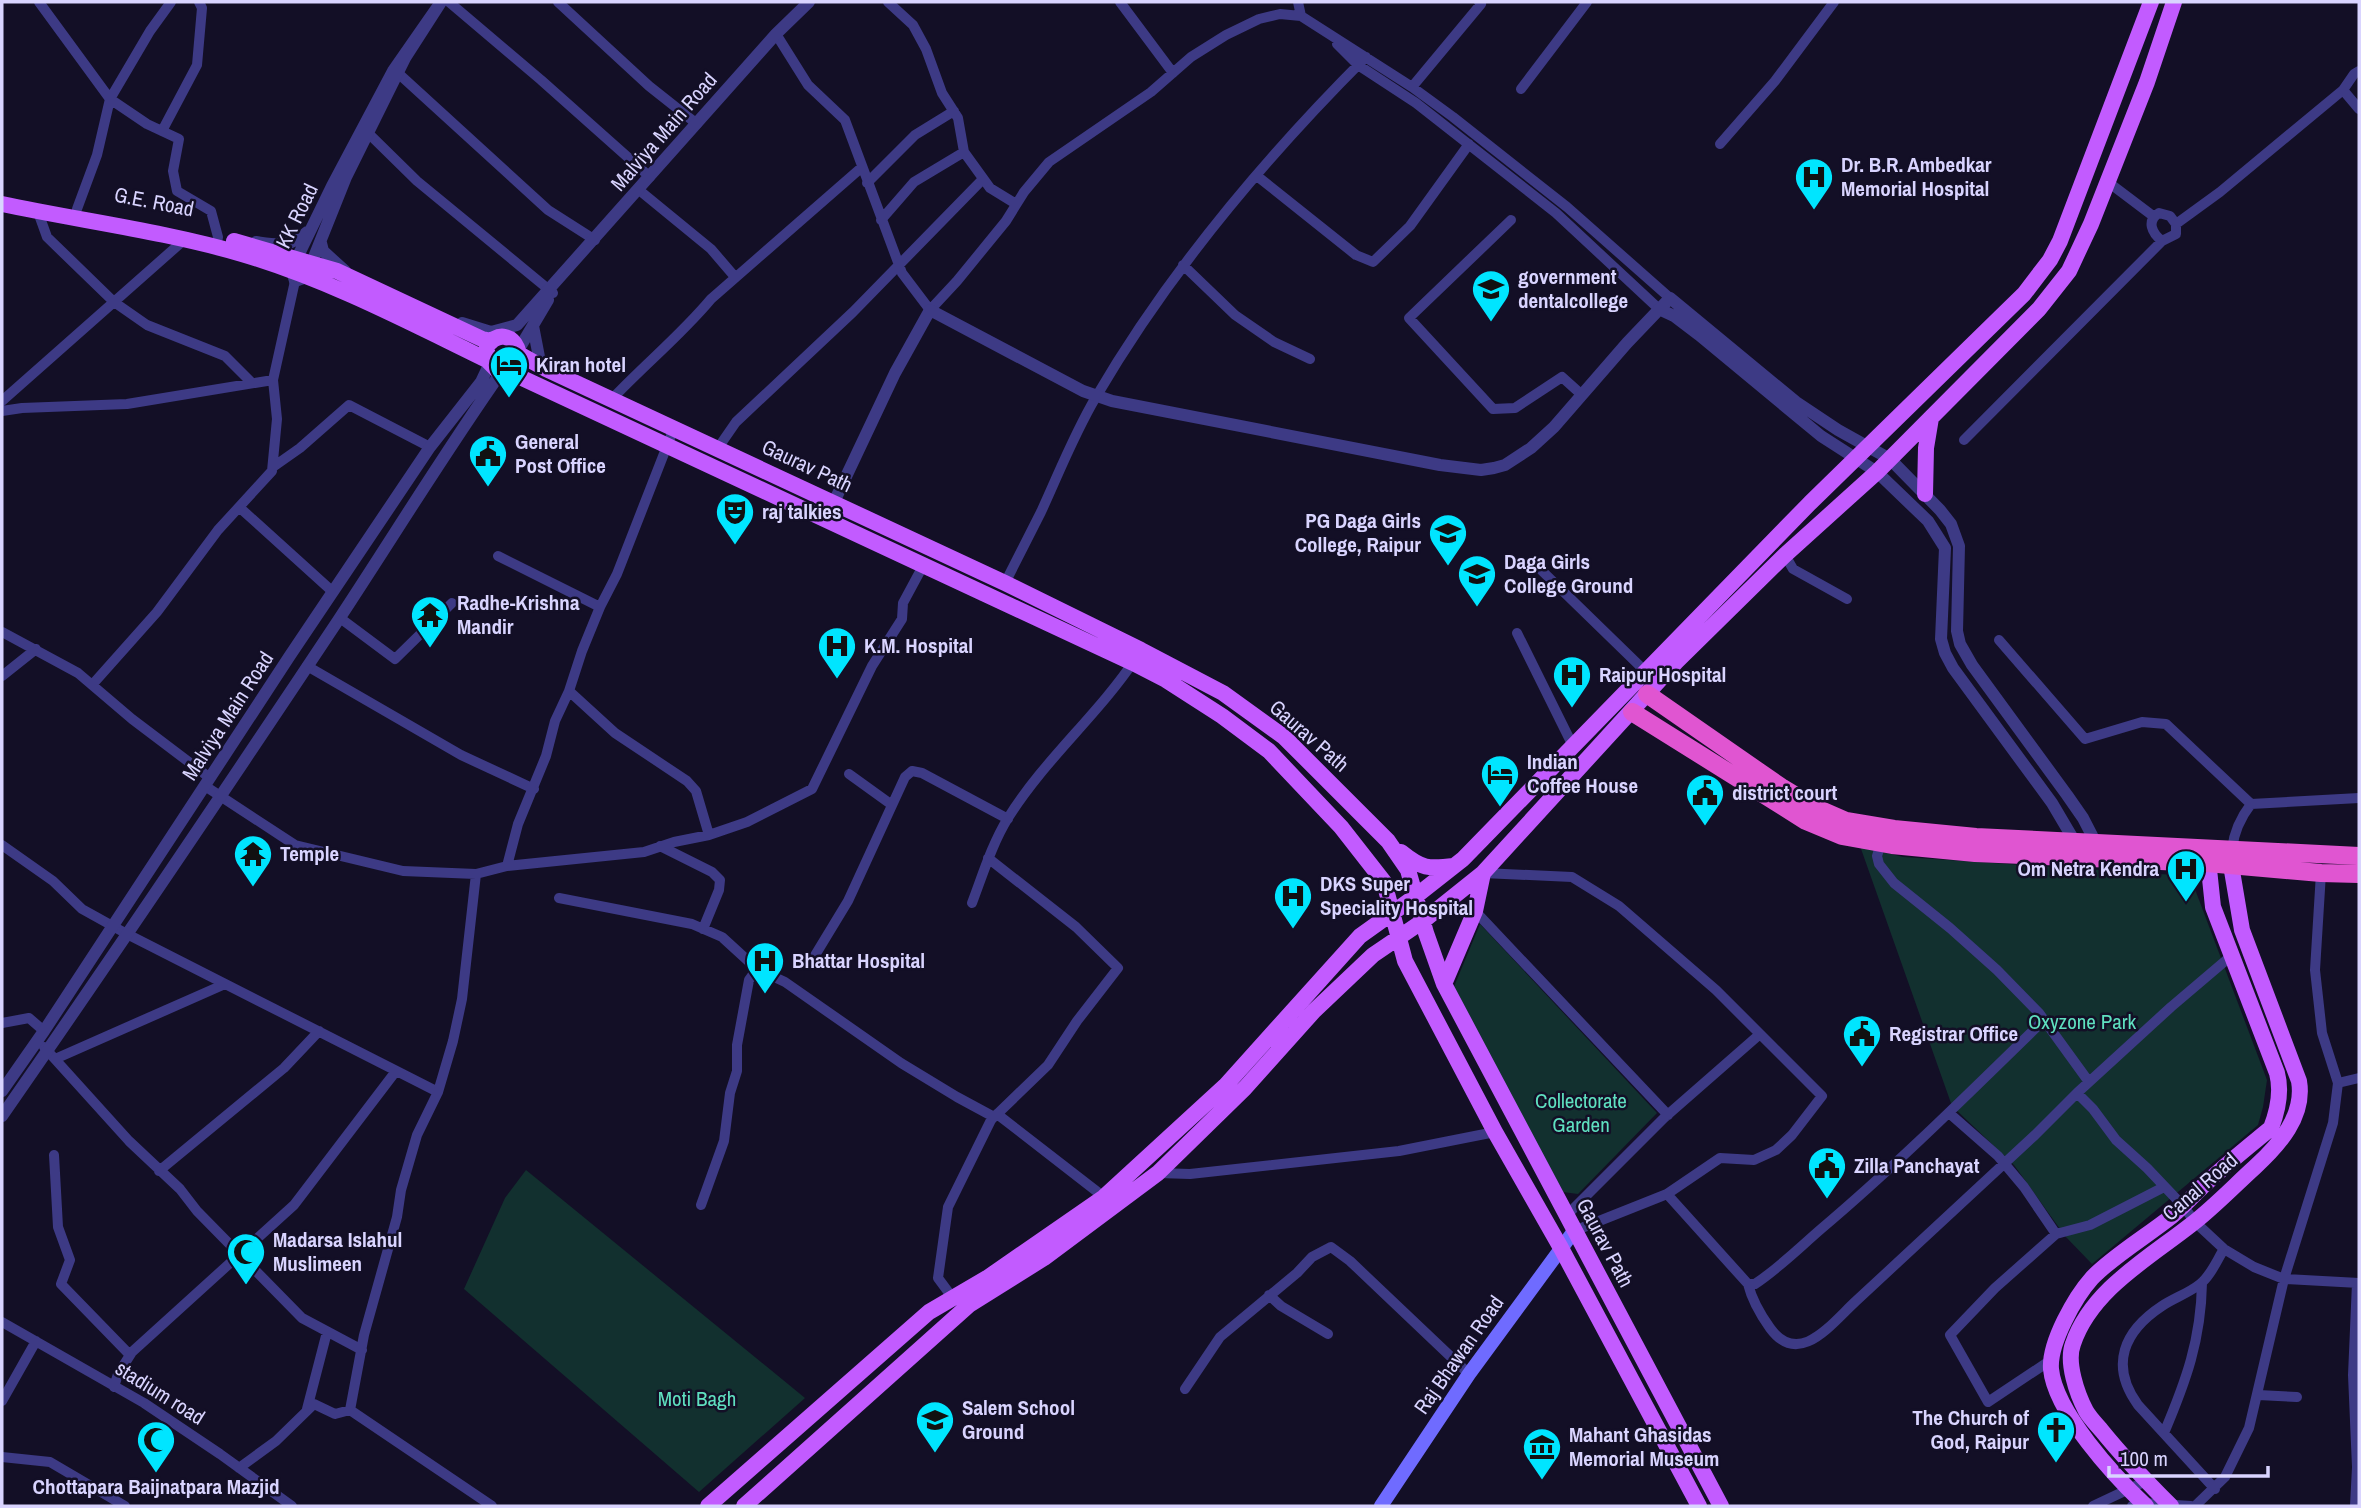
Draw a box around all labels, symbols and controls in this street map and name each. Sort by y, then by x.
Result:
street label: Malviya Main Road [604,66,723,197]
place label: Dr. B.R. Ambedkar Memorial Hospital [1841,150,1992,203]
hospital icon: Dr. B.R. Ambedkar Memorial Hospital [1793,156,1835,211]
street label: KK Road [268,178,325,253]
street label: G.E. Road [112,180,196,223]
place label: government dentalcollege [1518,262,1628,315]
school or university icon: government dentalcollege [1470,268,1512,323]
hotel icon: Kiran hotel [488,344,530,399]
place label: Kiran hotel [536,350,626,379]
place label: General Post Office [515,427,606,480]
street label: Gaurav Path [757,432,857,499]
public building icon: General Post Office [467,433,509,488]
theatre icon: raj talkies [714,491,756,546]
place label: raj talkies [762,497,841,526]
place label: PG Daga Girls College, Raipur [1295,506,1421,559]
school or university icon: PG Daga Girls College, Raipur [1427,512,1469,567]
place label: Daga Girls College Ground [1504,547,1633,600]
school or university icon: Daga Girls College Ground [1456,553,1498,608]
place label: Radhe-Krishna Mandir [457,588,580,641]
temple icon: Radhe-Krishna Mandir [409,594,451,649]
hospital icon: K.M. Hospital [816,625,858,680]
place label: K.M. Hospital [864,631,973,660]
street label: Malviya Main Road [175,646,280,786]
hospital icon: Raipur Hospital [1551,654,1593,709]
place label: Raipur Hospital [1599,660,1726,689]
street label: Gaurav Path [1263,693,1355,778]
place label: Indian Coffee House [1527,747,1638,800]
hotel icon: Indian Coffee House [1479,753,1521,808]
public building icon: district court [1684,772,1726,827]
place label: district court [1732,778,1838,807]
temple icon: Temple [232,833,274,888]
place label: Temple [280,839,339,868]
hospital icon: Om Netra Kendra [2165,848,2207,903]
place label: Om Netra Kendra [2017,854,2159,883]
place label: DKS Super Speciality Hospital [1320,869,1473,922]
hospital icon: DKS Super Speciality Hospital [1272,875,1314,930]
hospital icon: Bhattar Hospital [744,940,786,995]
place label: Bhattar Hospital [792,946,925,975]
park label: Oxyzone Park [2028,1007,2136,1036]
public building icon: Registrar Office [1841,1013,1883,1068]
place label: Registrar Office [1889,1019,2018,1048]
park label: Collectorate Garden [1535,1086,1627,1139]
public building icon: Zilla Panchayat [1806,1145,1848,1200]
street label: Canal Road [2156,1146,2244,1227]
place label: Zilla Panchayat [1854,1151,1980,1180]
street label: Gaurav Path [1570,1193,1641,1292]
place label: Madarsa Islahul Muslimeen [273,1225,402,1278]
mosque icon: Madarsa Islahul Muslimeen [225,1231,267,1286]
street label: Raj Bhawan Road [1407,1290,1510,1420]
street label: stadium road [110,1354,211,1432]
park label: Moti Bagh [658,1384,736,1413]
place label: Salem School Ground [962,1393,1075,1446]
school or university icon: Salem School Ground [914,1399,956,1454]
place label: The Church of God, Raipur [1912,1403,2029,1456]
church icon: The Church of God, Raipur [2035,1409,2077,1464]
mosque icon: Chottapara Baijnatpara Mazjid [135,1419,177,1474]
place label: Mahant Ghasidas Memorial Museum [1569,1420,1719,1473]
museum icon: Mahant Ghasidas Memorial Museum [1521,1426,1563,1481]
scale bar [2109,1434,2268,1478]
text: 100 m [2120,1444,2168,1473]
place label: Chottapara Baijnatpara Mazjid [33,1472,279,1501]

